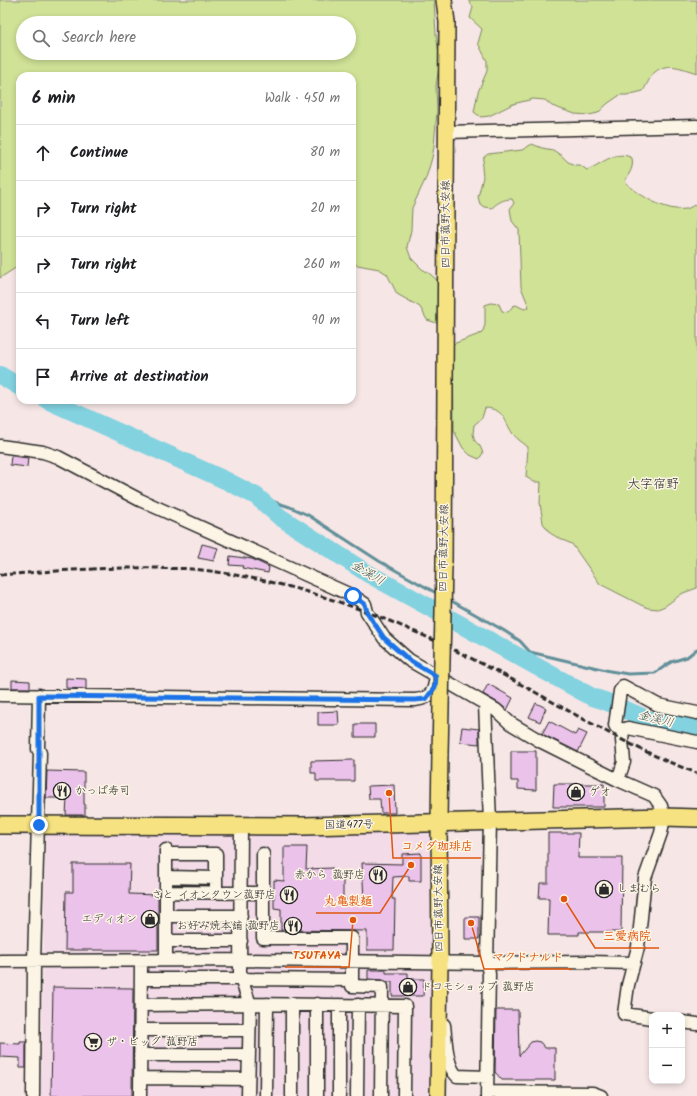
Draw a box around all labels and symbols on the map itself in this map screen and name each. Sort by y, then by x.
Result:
street label: 四日市菰野大安線 [437,180,455,268]
district label: 大字宿野 [627,474,679,495]
street label: 四日市菰野大安線 [434,504,454,592]
water label: 金溪川 [348,556,388,590]
route start [344,587,362,605]
water label: 金溪川 [636,705,676,733]
restaurant icon: かっぱ寿司 [52,781,72,801]
place label: かっぱ寿司 [75,782,130,800]
shop icon: ゲオ [566,782,586,802]
place label: ゲオ [589,783,611,801]
route end [30,816,48,834]
street label: 国道477号 [324,816,374,834]
callout: コメダ珈琲店 [393,834,481,858]
text: コメダ珈琲店 [401,837,473,856]
street label: 四日市菰野大安線 [429,864,449,952]
restaurant icon: 赤から 菰野店 [368,865,388,885]
place label: 赤から 菰野店 [295,866,365,884]
shop icon: しまむら [594,879,614,899]
place label: しまむら [617,880,661,898]
restaurant icon: さと イオンタウン菰野店 [279,885,299,905]
place label: さと イオンタウン菰野店 [151,886,276,904]
callout: 丸亀製麺 [316,889,380,913]
text: 丸亀製麺 [324,892,372,911]
shop icon: エディオン [140,909,160,929]
place label: エディオン [82,910,137,928]
restaurant icon: お好み焼本舗 菰野店 [283,916,303,936]
place label: お好み焼本舗 菰野店 [177,917,280,935]
callout: 三愛病院 [595,924,659,948]
text: 三愛病院 [603,927,651,946]
callout: TSUTAYA [285,943,349,967]
callout: マクドナルド [484,945,572,969]
text: TSUTAYA [293,946,342,965]
text: マクドナルド [492,948,564,967]
shop icon: ドコモショップ 菰野店 [398,977,418,997]
place label: ドコモショップ 菰野店 [421,978,535,996]
supermarket icon: ザ・ビッグ 菰野店 [83,1032,103,1052]
place label: ザ・ビッグ 菰野店 [106,1033,198,1051]

